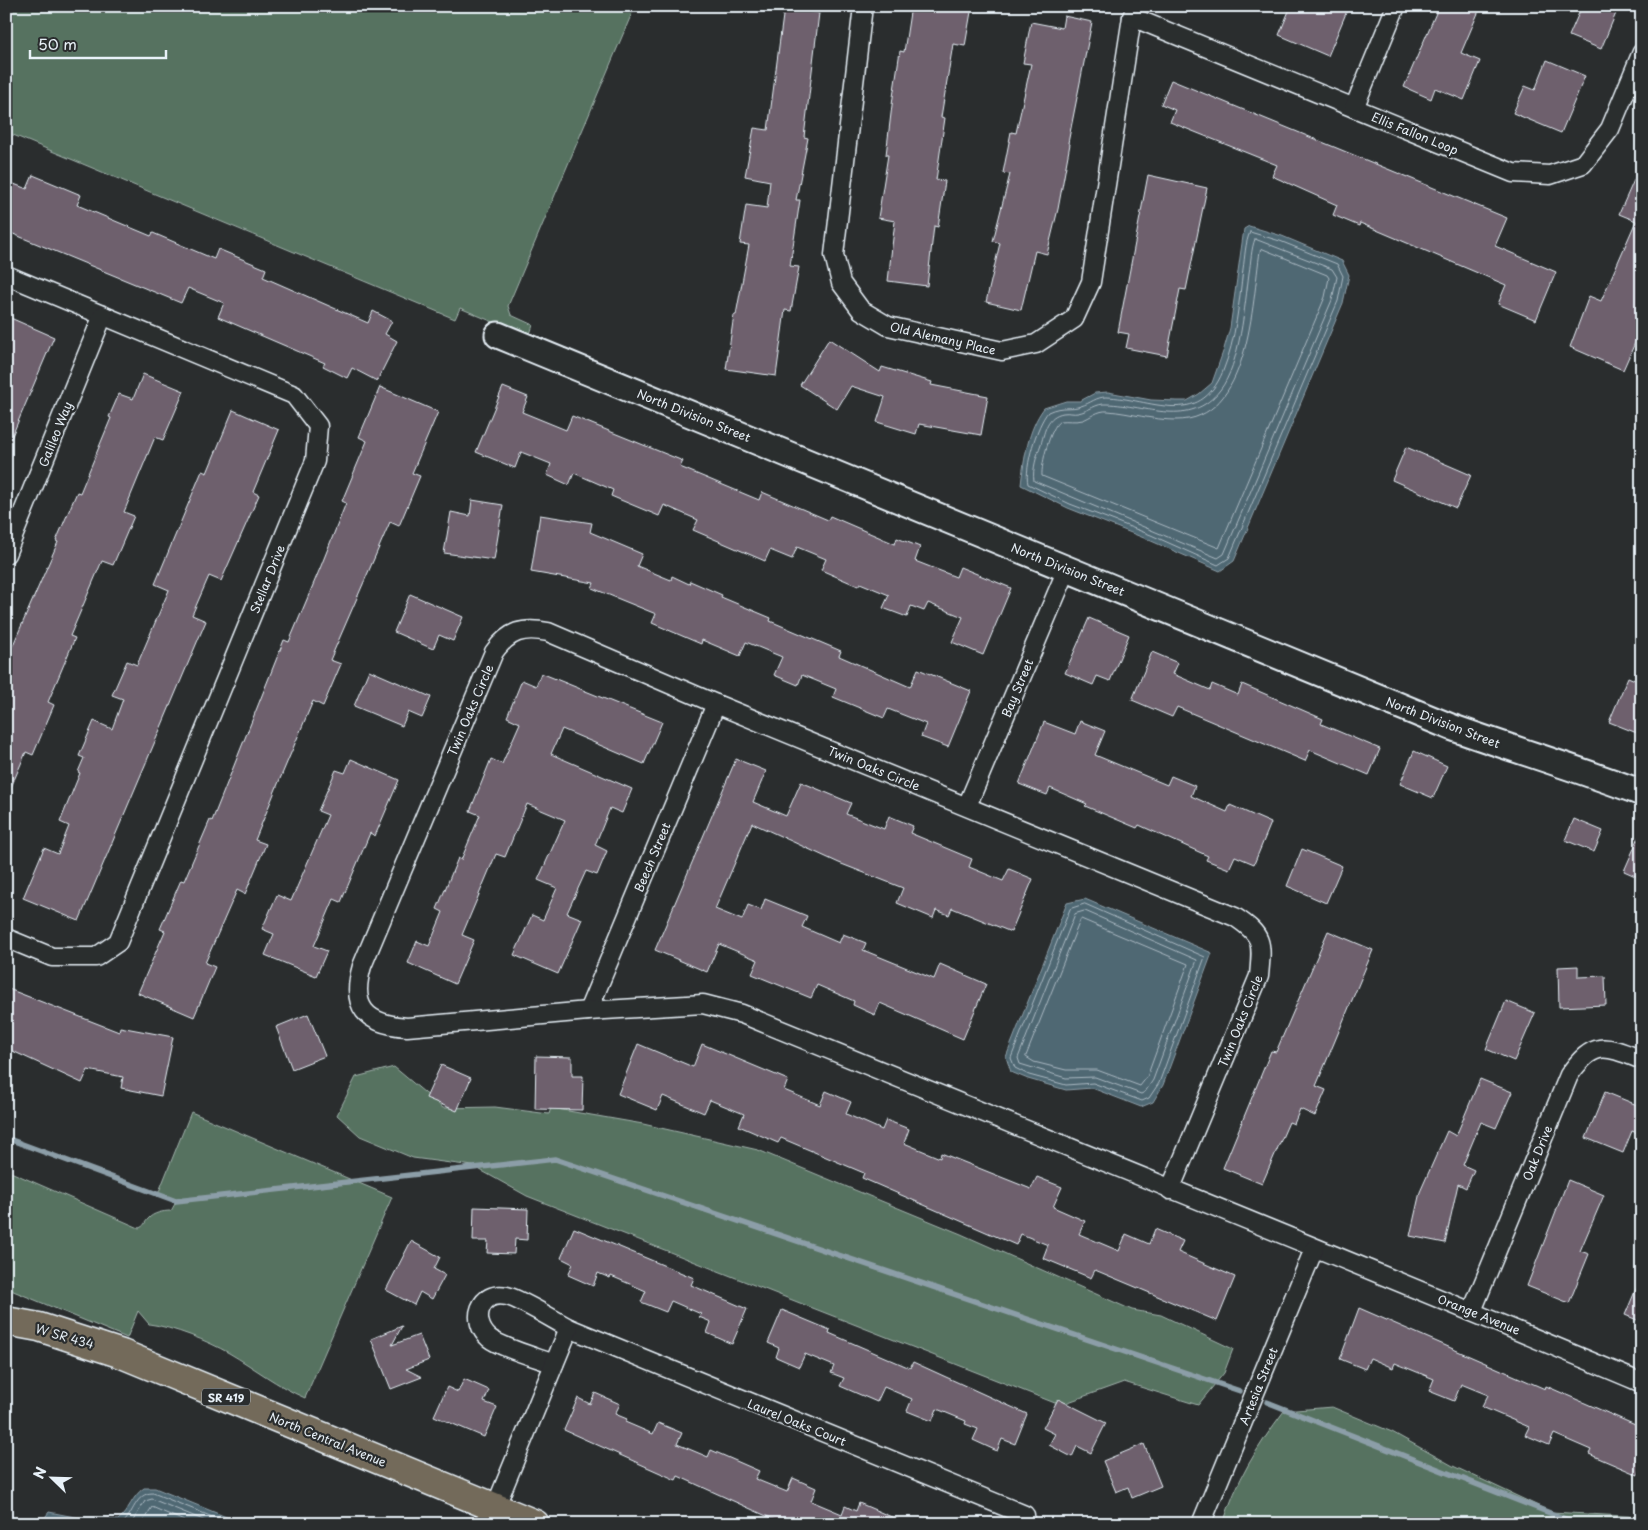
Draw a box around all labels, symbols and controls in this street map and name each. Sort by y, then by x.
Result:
scale bar [30,28,166,60]
text: 50 m [38,32,77,55]
street label: Ellis Fallon Loop [1369,107,1461,159]
street label: Old Alemany Place [888,317,998,359]
street label: North Division Street [634,384,754,446]
street label: Galileo Way [34,398,76,469]
street label: North Division Street [1008,538,1128,600]
street label: Stellar Drive [245,542,289,616]
street label: Bay Street [997,656,1037,720]
street label: Twin Oaks Circle [443,661,498,759]
street label: North Division Street [1383,692,1503,752]
street label: Twin Oaks Circle [825,741,923,795]
street label: Beech Street [629,819,675,894]
street label: Twin Oaks Circle [1213,972,1267,1070]
street label: Oak Drive [1518,1123,1556,1183]
street label: Orange Avenue [1435,1289,1523,1339]
street label: W SR 434 [34,1319,96,1353]
street label: Artesia Street [1234,1344,1282,1428]
road number: SR 419 [202,1388,250,1405]
street label: Laurel Oaks Court [745,1394,849,1450]
street label: North Central Avenue [267,1407,390,1471]
north arrow [28,1452,78,1502]
text: N [28,1464,51,1482]

